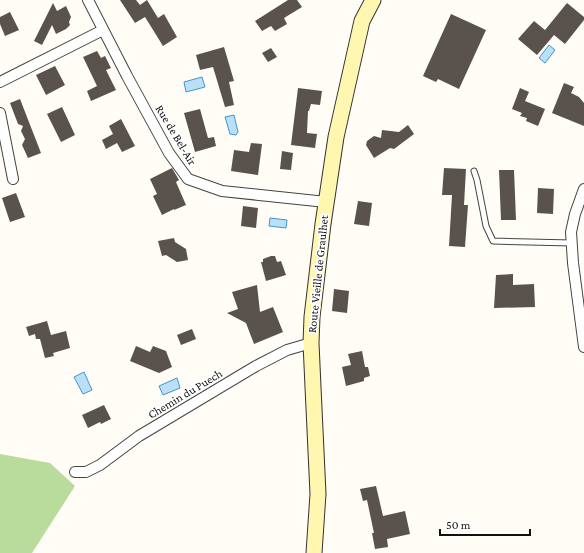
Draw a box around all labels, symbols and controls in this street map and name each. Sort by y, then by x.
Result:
street label: Rue de Bel-Air [153,102,200,168]
street label: Route Vieille de Graulhet [305,213,331,334]
street label: Chemin du Puech [145,366,225,422]
scale bar [440,511,530,537]
text: 50 m [446,518,471,532]

